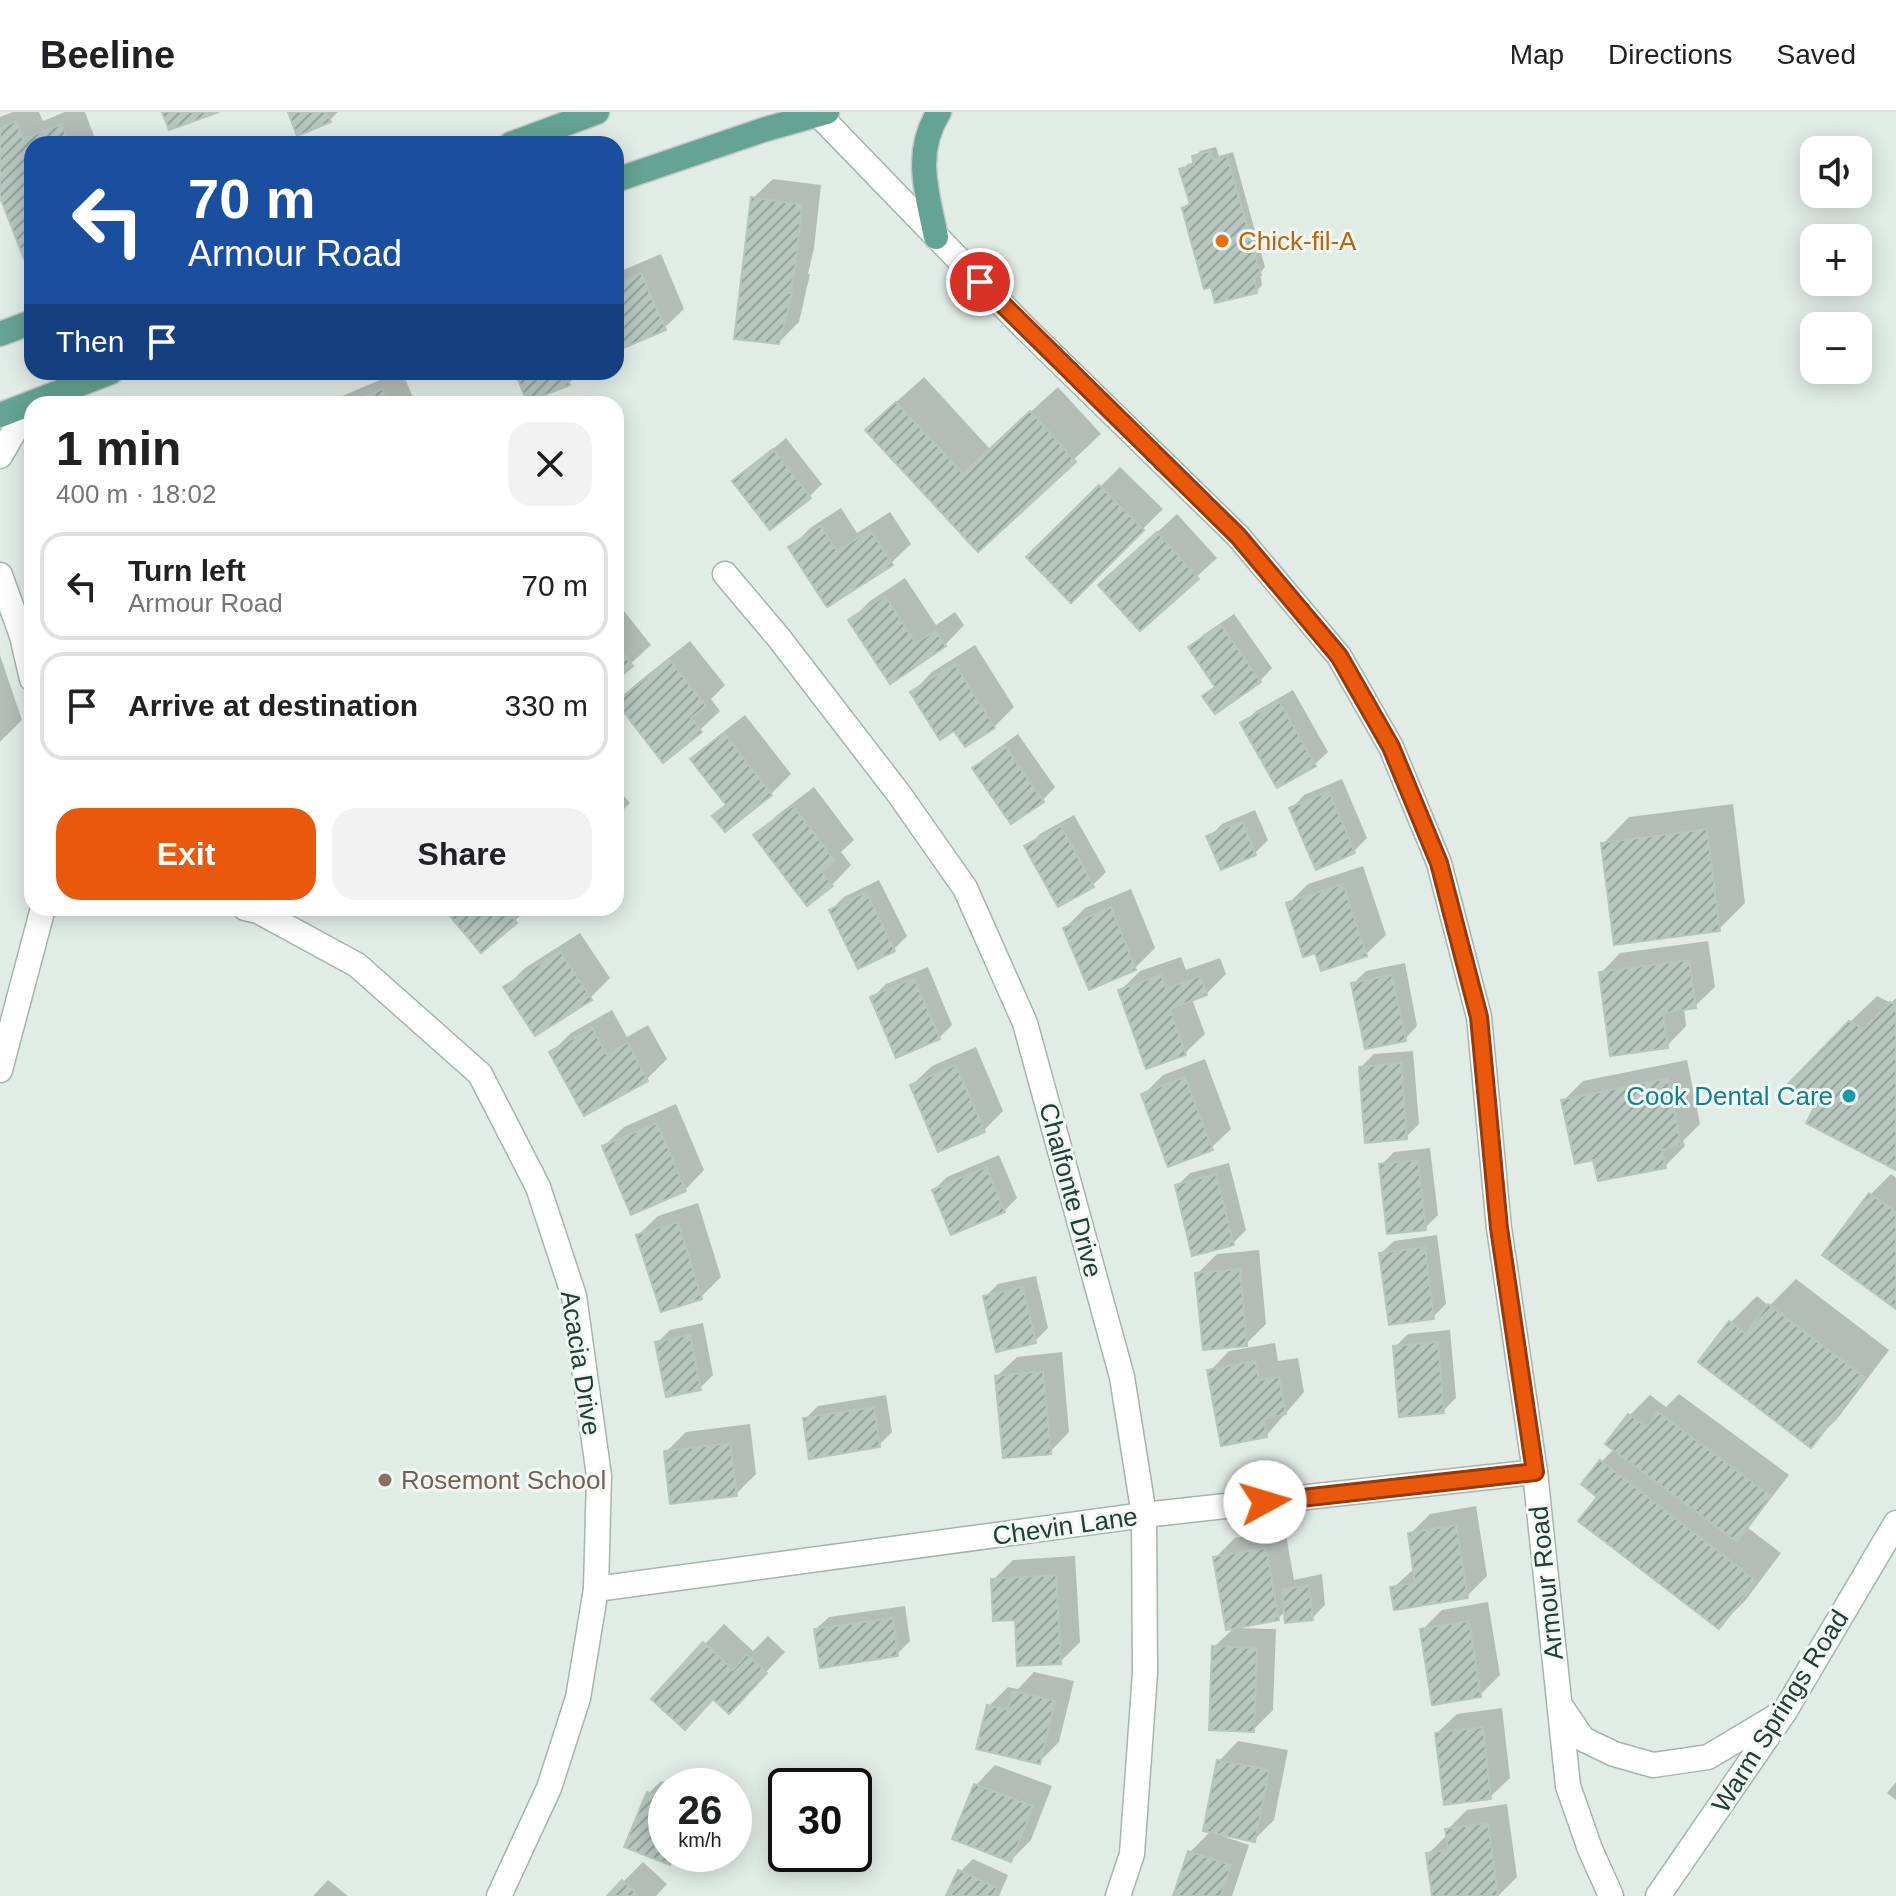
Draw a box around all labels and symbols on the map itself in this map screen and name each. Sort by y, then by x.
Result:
place label: Chick-fil-A [1238,226,1357,256]
marker: Chick-fil-A [1213,232,1231,250]
pin [946,248,1014,316]
place label: Cook Dental Care [1626,1081,1833,1111]
marker: Cook Dental Care [1840,1087,1858,1105]
street label: Chalfonte Drive [1033,1100,1109,1280]
street label: Acacia Drive [555,1289,607,1437]
position arrow [1223,1460,1307,1544]
place label: Rosemont School [401,1465,606,1495]
marker: Rosemont School [376,1471,394,1489]
street label: Chevin Lane [991,1501,1139,1551]
street label: Armour Road [1523,1505,1569,1661]
street label: Warm Springs Road [1706,1604,1854,1818]
speed limit sign: 30 [768,1768,872,1872]

